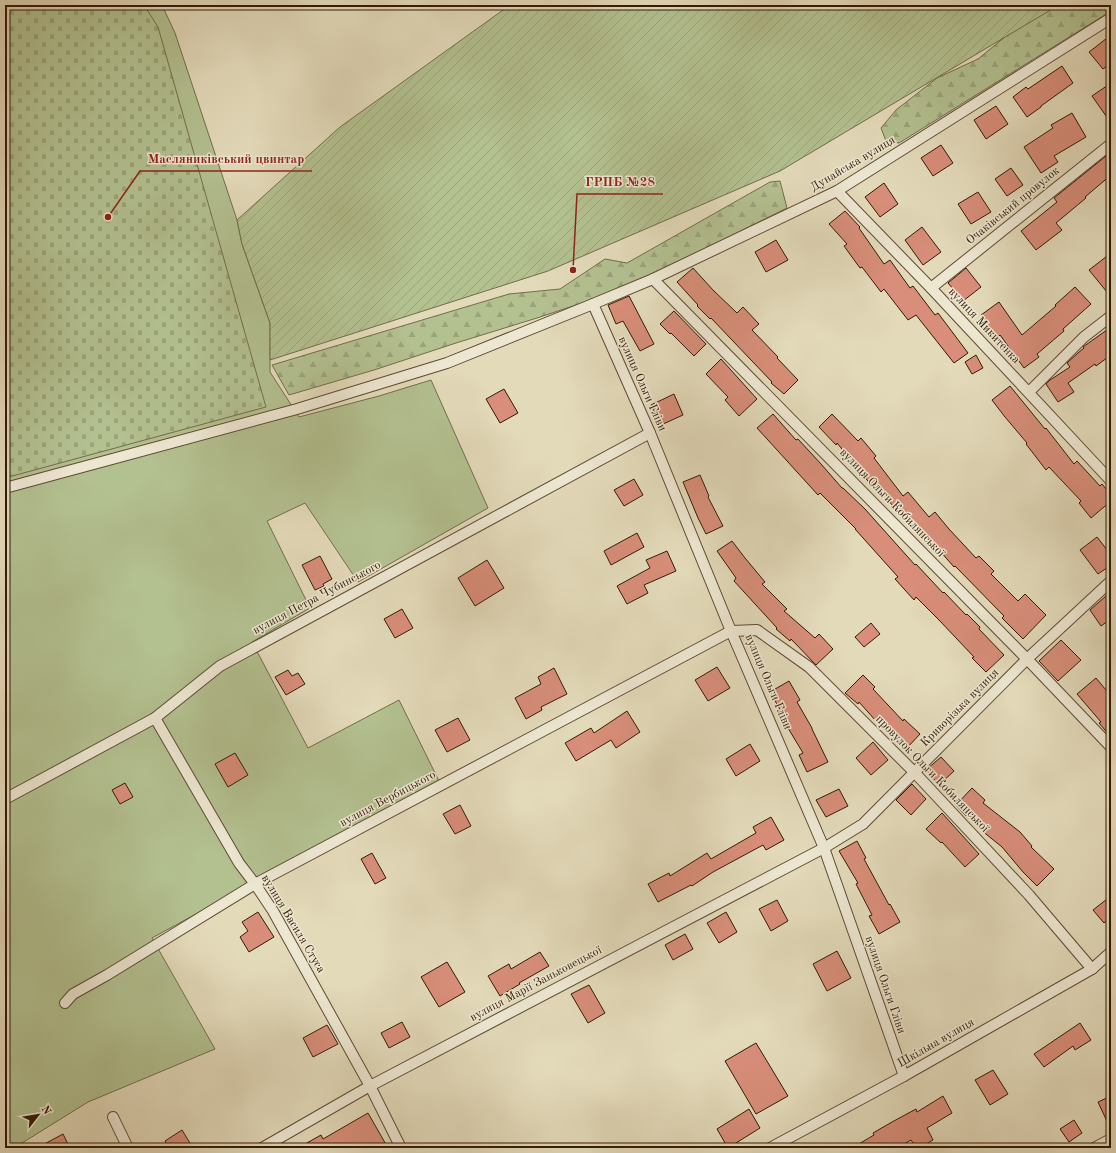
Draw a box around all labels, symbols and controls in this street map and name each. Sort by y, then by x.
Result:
street label: Дунайська вулиця [809,134,897,194]
callout: Масляниківський цвинтар [140,146,312,171]
text: Масляниківський цвинтар [148,153,304,166]
street label: Очаківський провулок [963,164,1062,247]
callout: ГРПБ №28 [577,169,663,194]
text: ГРПБ №28 [585,176,655,189]
street label: вулиця Микитенка [946,286,1022,366]
street label: вулиця Ольги Гліви [616,334,669,433]
street label: вулиця Ольги Кобилянської [837,446,947,560]
street label: вулиця Петра Чубинського [251,559,383,637]
street label: вулиця Ольги Гліви [742,632,794,731]
street label: Криворізька вулиця [918,666,1001,749]
street label: провулок Ольги Кобилянської [873,713,991,835]
street label: вулиця Вербицького [338,769,438,829]
street label: вулиця Василя Стуса [259,873,327,975]
street label: вулиця Ольги Гліви [863,934,908,1035]
street label: вулиця Марії Заньковецької [468,943,604,1024]
street label: Шкільна вулиця [895,1015,976,1070]
north arrow [18,1095,58,1135]
text: N [38,1104,52,1118]

